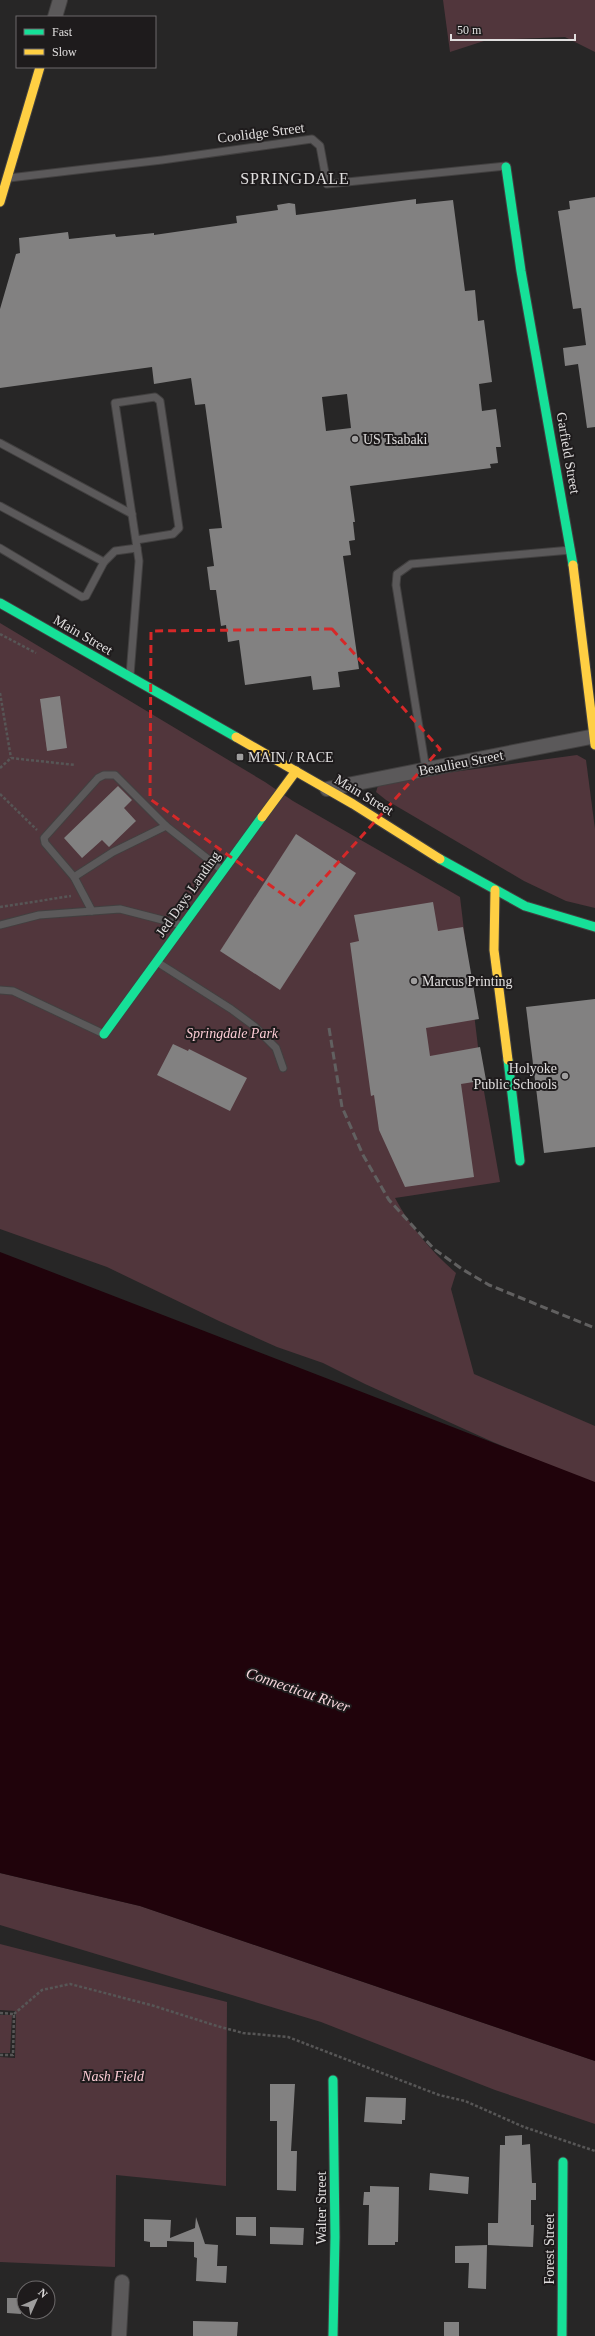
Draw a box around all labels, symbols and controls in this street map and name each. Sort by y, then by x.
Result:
legend [16,16,156,68]
scale bar [451,16,575,42]
text: 50 m [457,23,482,37]
text: Fast [52,25,73,39]
text: Slow [52,45,77,59]
street label: Coolidge Street [217,120,305,146]
district label: SPRINGDALE [240,170,350,187]
street label: Garfield Street [553,411,583,495]
place label: US Tsabaki [363,432,428,447]
marker: US Tsabaki [350,434,360,444]
street label: Main Street [51,612,115,658]
street label: Beaulieu Street [417,747,505,779]
place label: MAIN / RACE [248,750,334,765]
marker: MAIN / RACE [235,752,245,762]
street label: Main Street [332,772,396,818]
street label: Jed Days Landing [153,848,223,940]
place label: Marcus Printing [422,974,513,989]
marker: Marcus Printing [409,976,419,986]
park label: Springdale Park [186,1026,279,1041]
place label: Holyoke Public Schools [473,1061,557,1092]
marker: Holyoke Public Schools [560,1071,570,1081]
water label: Connecticut River [244,1665,352,1715]
park label: Nash Field [81,2069,145,2084]
street label: Walter Street [314,2171,329,2245]
street label: Forest Street [542,2213,557,2285]
north arrow [16,2280,56,2320]
text: N [36,2286,50,2300]

